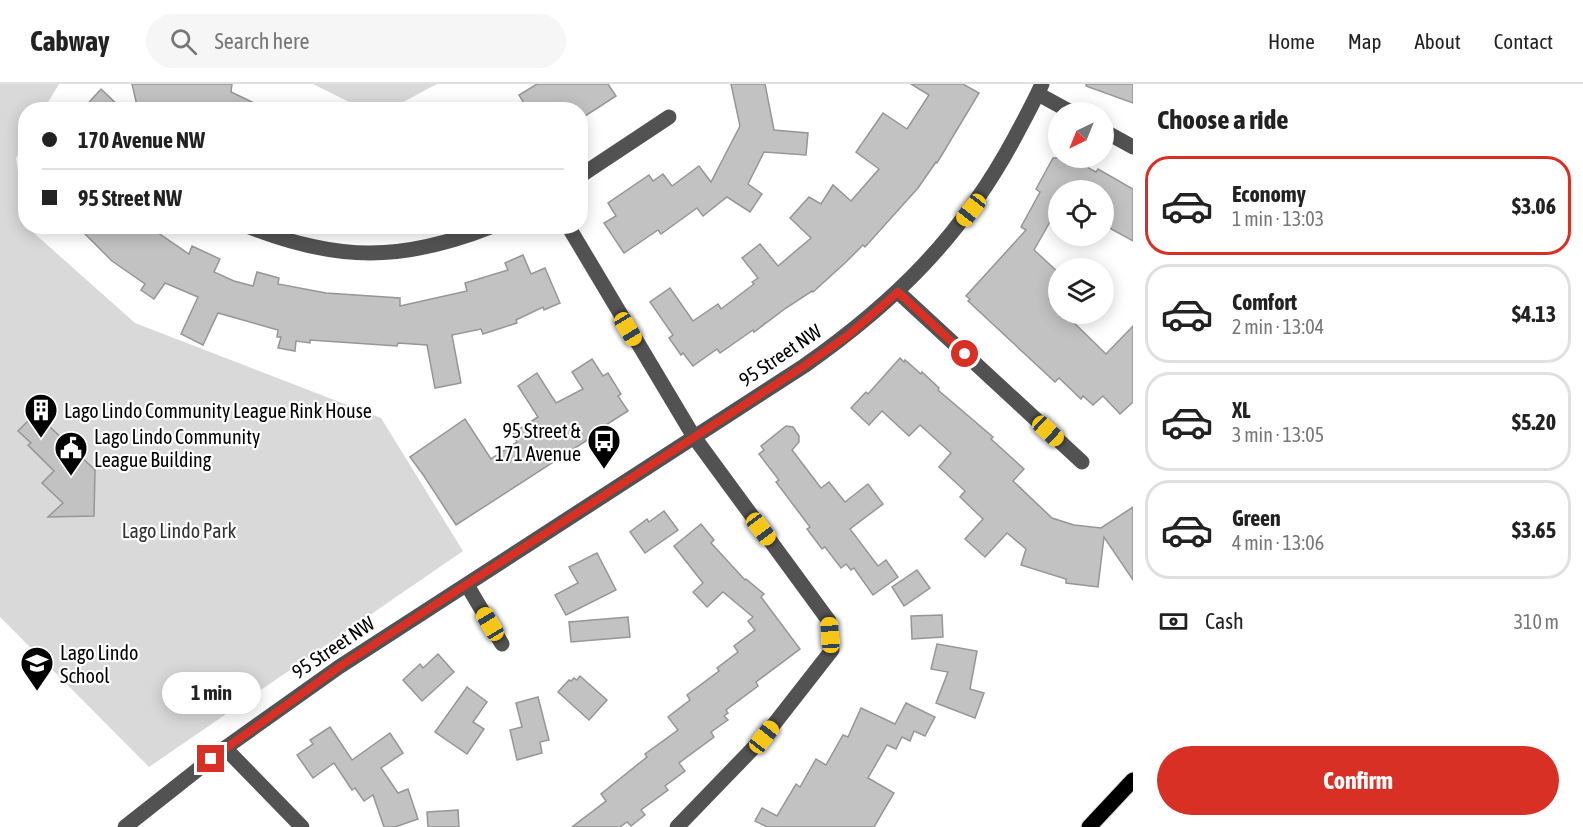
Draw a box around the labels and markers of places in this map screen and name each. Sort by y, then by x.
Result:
building icon: Lago Lindo Community League Rink House [23,392,59,439]
place label: Lago Lindo Community League Rink House [64,399,372,422]
place label: 95 Street & 171 Avenue [495,419,582,465]
bus stop icon: 95 Street & 171 Avenue [586,423,622,470]
place label: Lago Lindo Community League Building [94,425,260,471]
public building icon: Lago Lindo Community League Building [53,430,89,477]
place label: Lago Lindo School [60,641,138,687]
school or university icon: Lago Lindo School [19,645,55,692]

